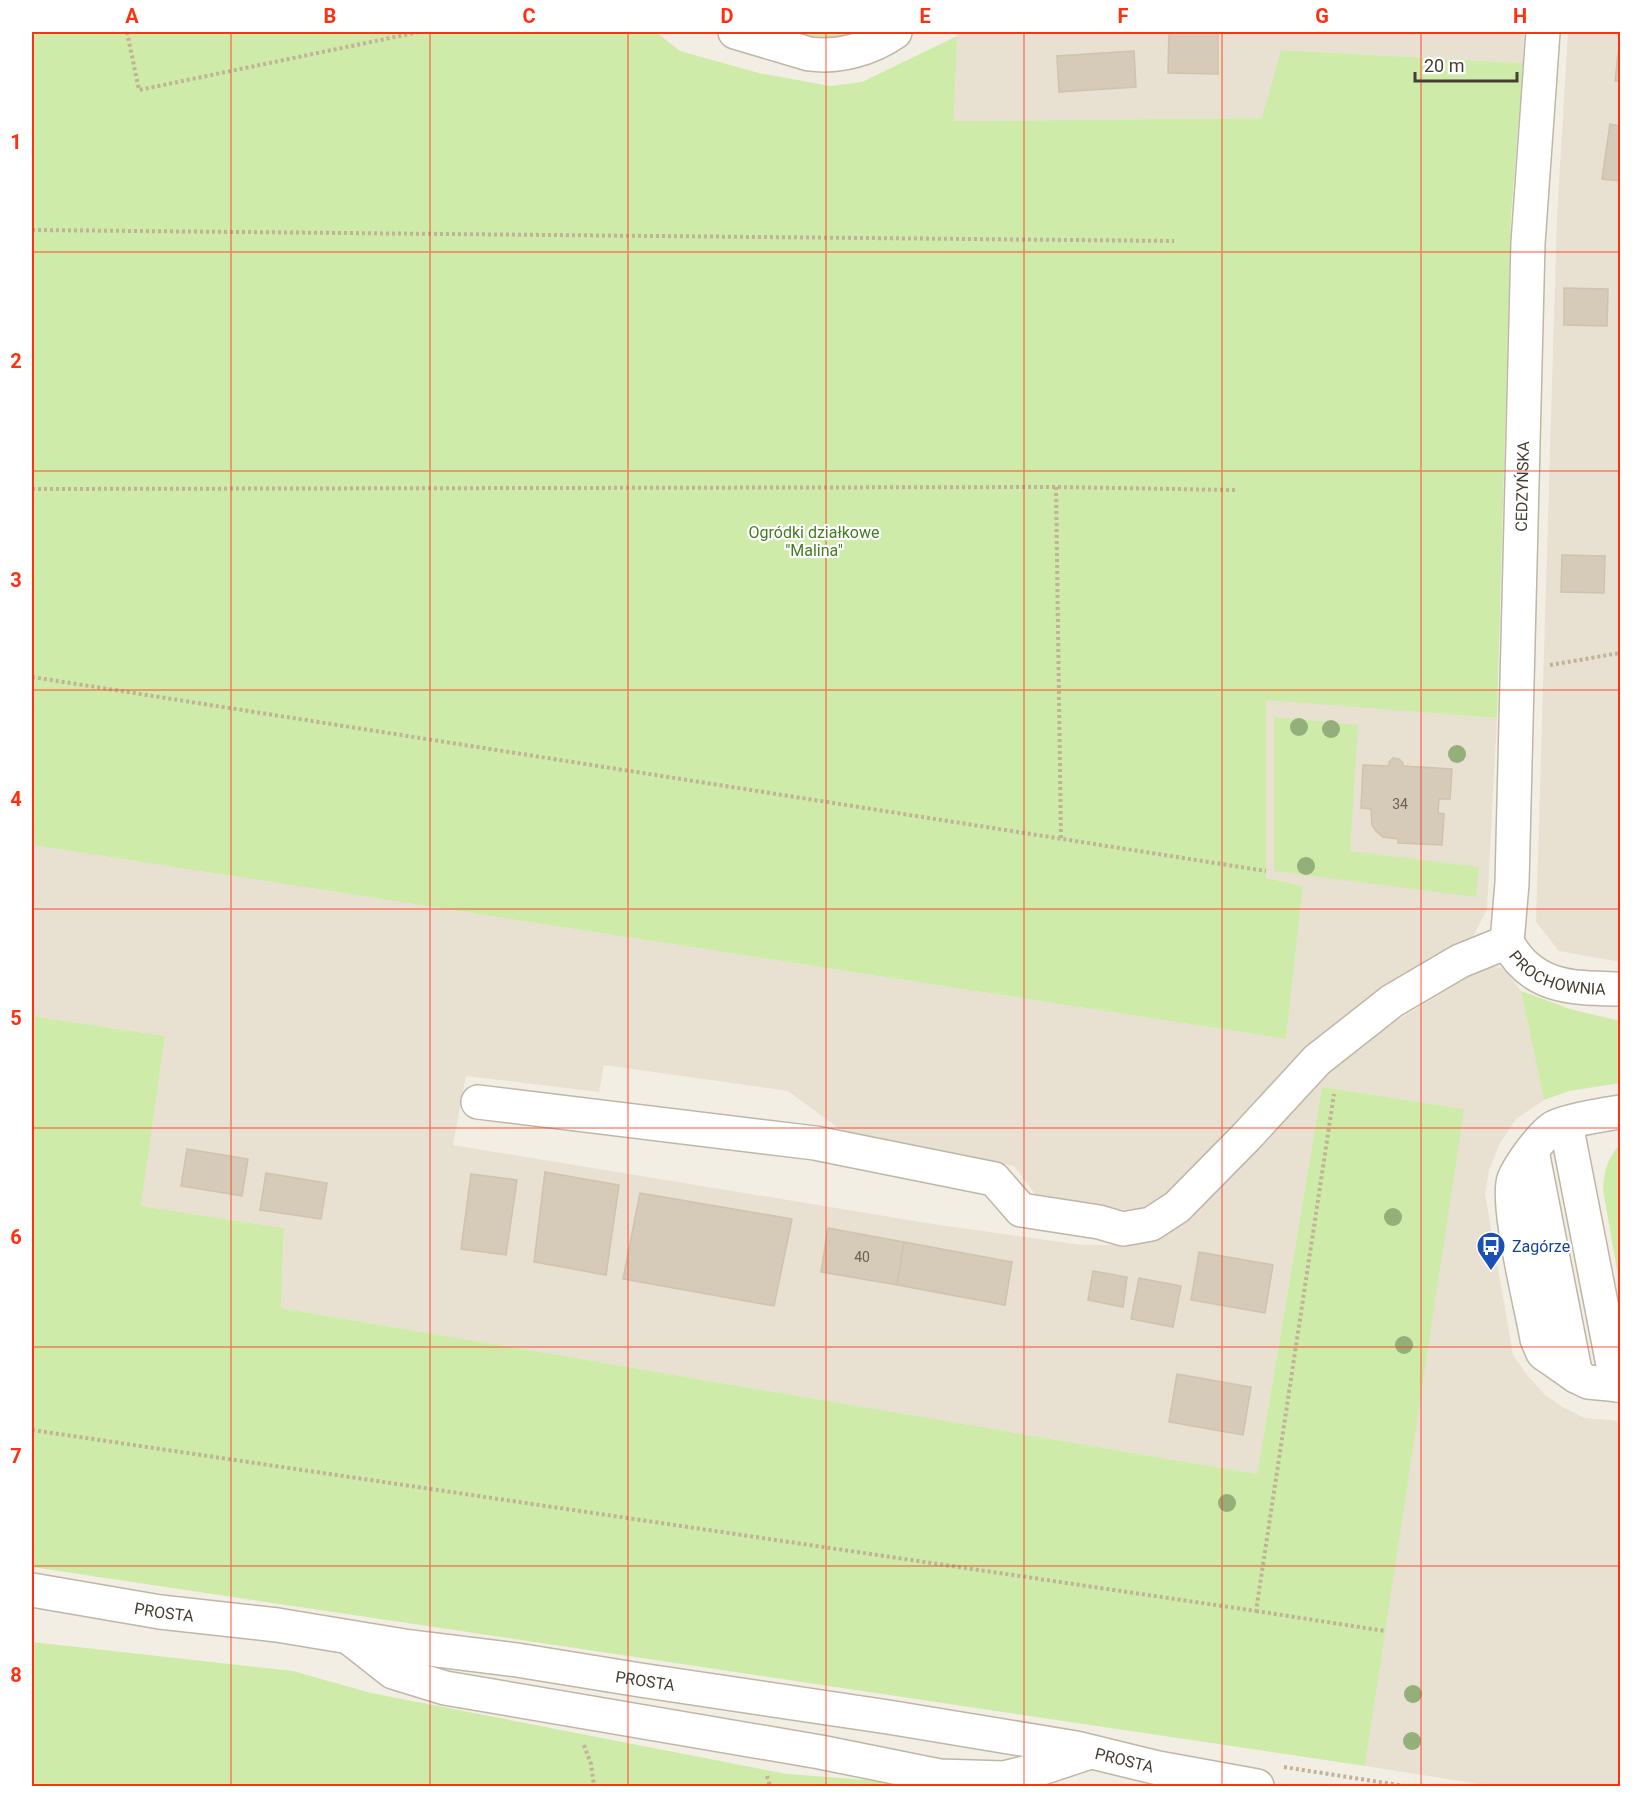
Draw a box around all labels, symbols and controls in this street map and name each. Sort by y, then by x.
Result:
text: A [125,4,139,28]
text: B [324,4,336,28]
text: C [522,4,536,28]
text: D [721,4,734,28]
text: E [919,4,931,28]
text: F [1118,4,1129,28]
text: G [1315,4,1329,28]
text: H [1513,4,1527,28]
scale bar [1415,45,1517,83]
text: 20 m [1424,55,1464,76]
text: 1 [10,130,22,154]
text: 2 [10,349,22,373]
street label: CEDZYŃSKA [1511,440,1533,532]
park label: Ogródki działkowe "Malina" [749,523,880,560]
text: 3 [10,568,22,592]
text: 4 [10,787,22,811]
house number: 34 [1392,796,1408,812]
street label: PROCHOWNIA [1506,946,1607,998]
text: 5 [10,1006,22,1030]
text: 6 [10,1225,22,1249]
bus stop icon: Zagórze [1475,1230,1507,1272]
place label: Zagórze [1512,1237,1570,1256]
house number: 40 [854,1249,870,1265]
text: 7 [10,1444,22,1468]
street label: PROSTA [133,1598,195,1625]
text: 8 [10,1663,22,1687]
street label: PROSTA [614,1667,677,1695]
street label: PROSTA [1093,1744,1156,1776]

